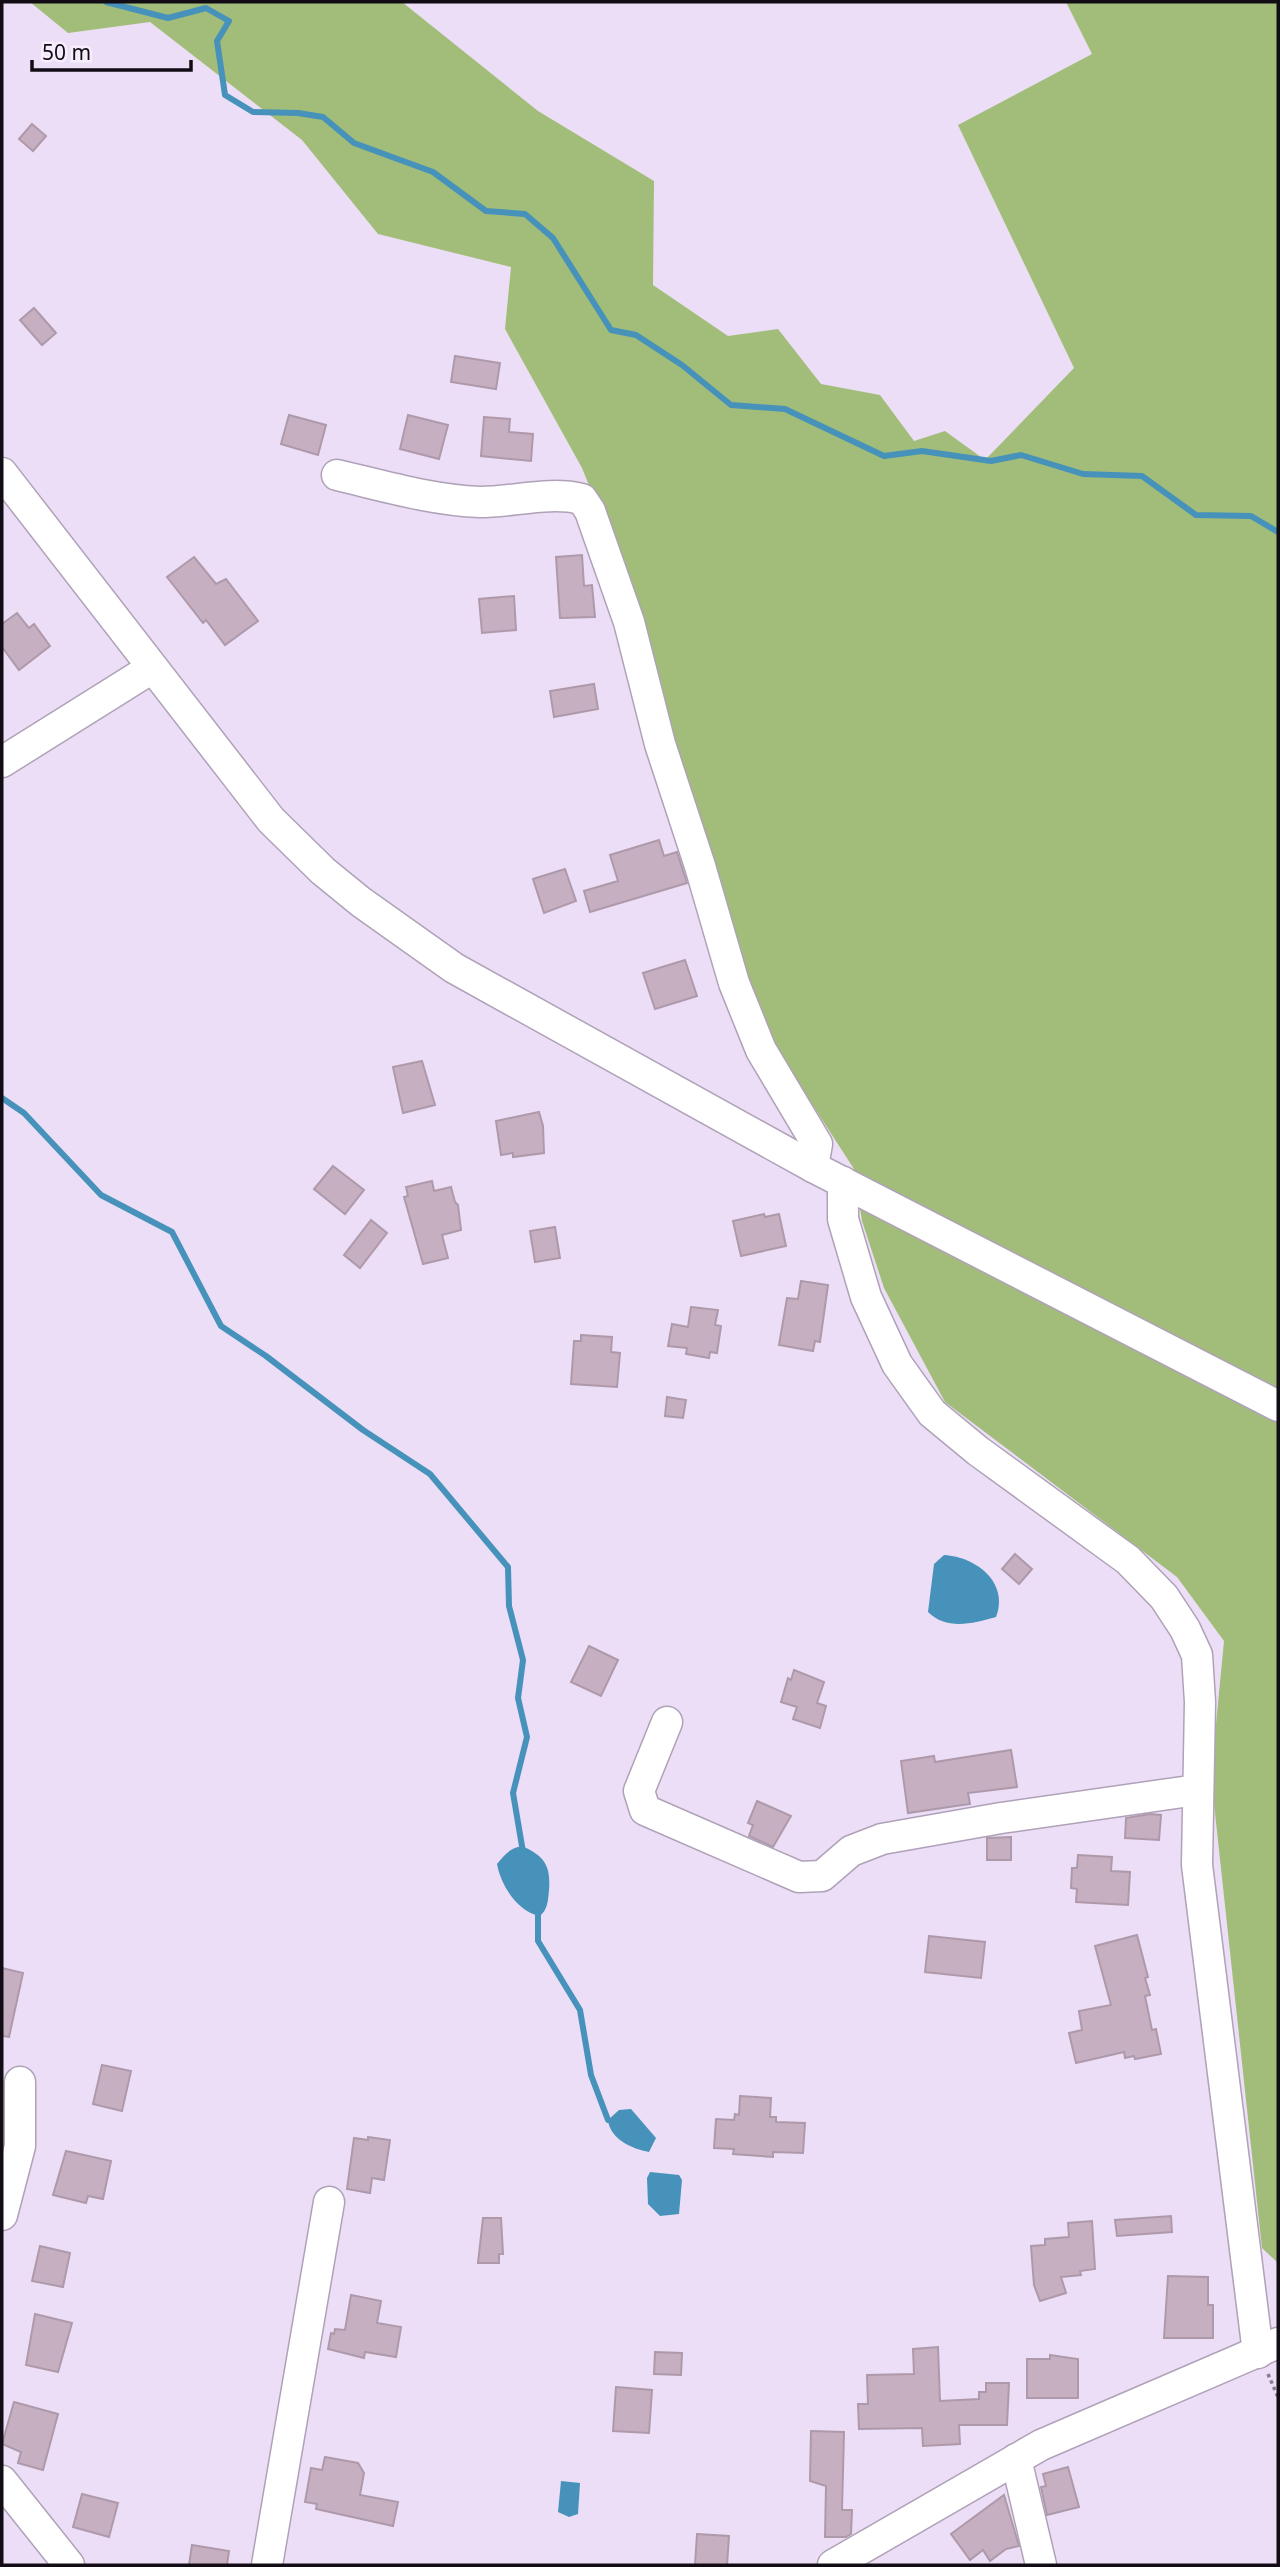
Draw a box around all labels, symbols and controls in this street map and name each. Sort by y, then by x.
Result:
scale bar [32,28,191,72]
text: 50 m [42,38,91,66]

